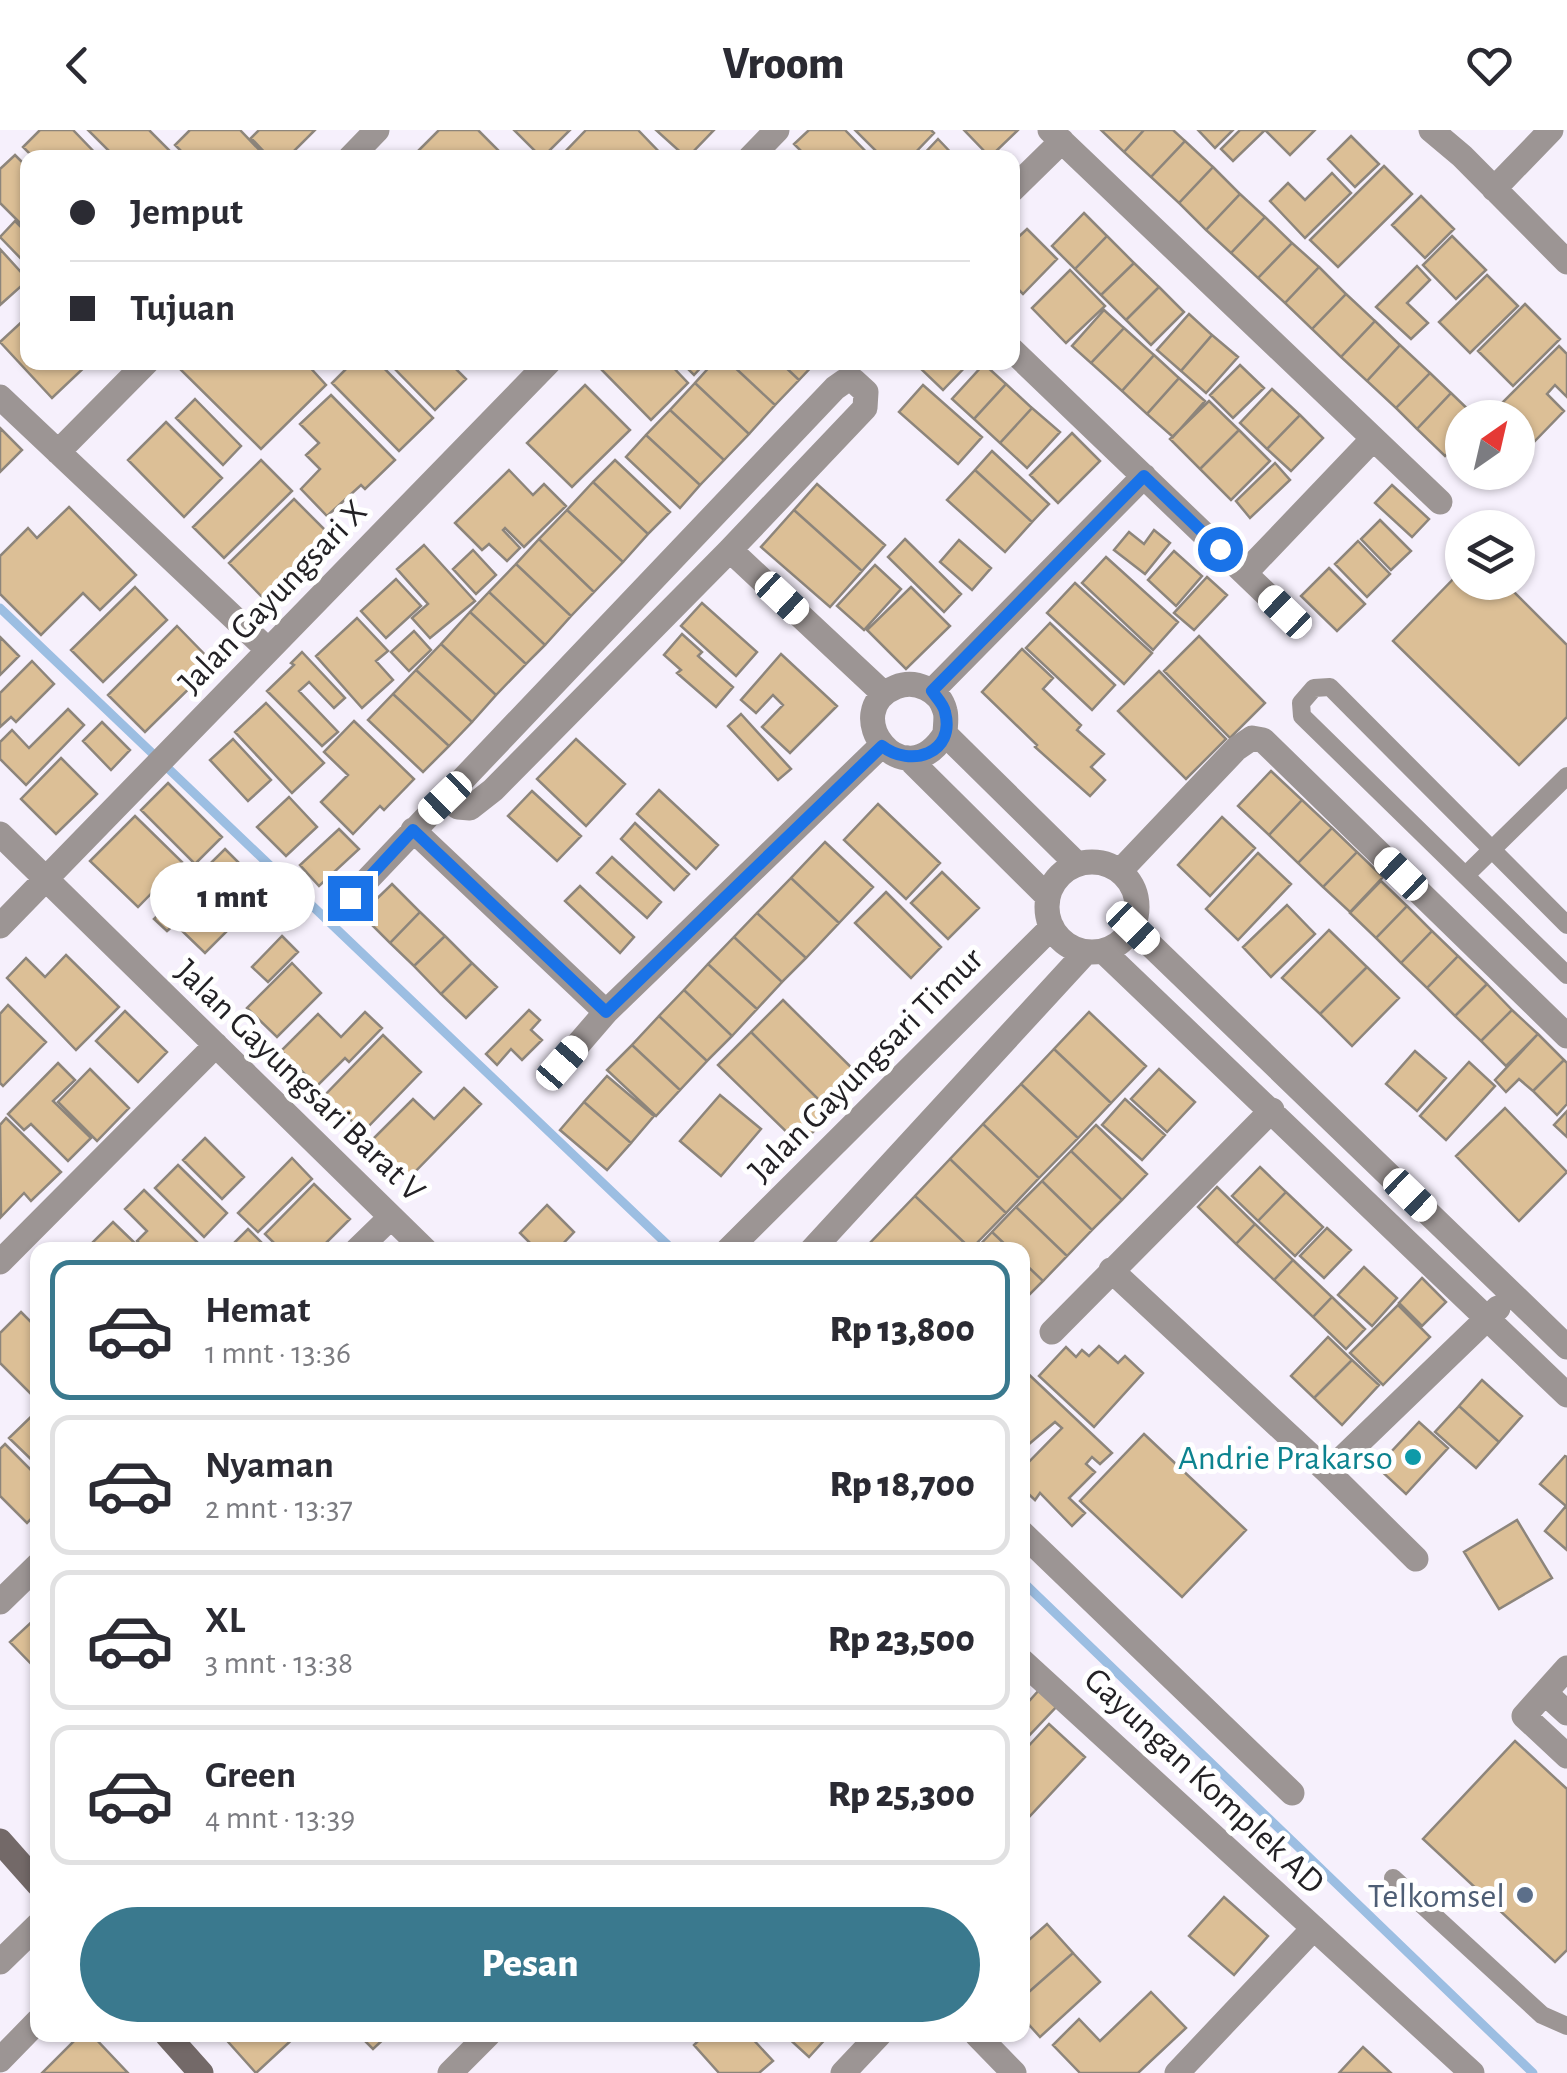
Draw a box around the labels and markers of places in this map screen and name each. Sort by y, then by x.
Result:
place label: Andrie Prakarso [1178,1441,1393,1476]
marker: Andrie Prakarso [1402,1446,1424,1468]
place label: Telkomsel [1367,1879,1505,1914]
marker: Telkomsel [1514,1884,1536,1906]

